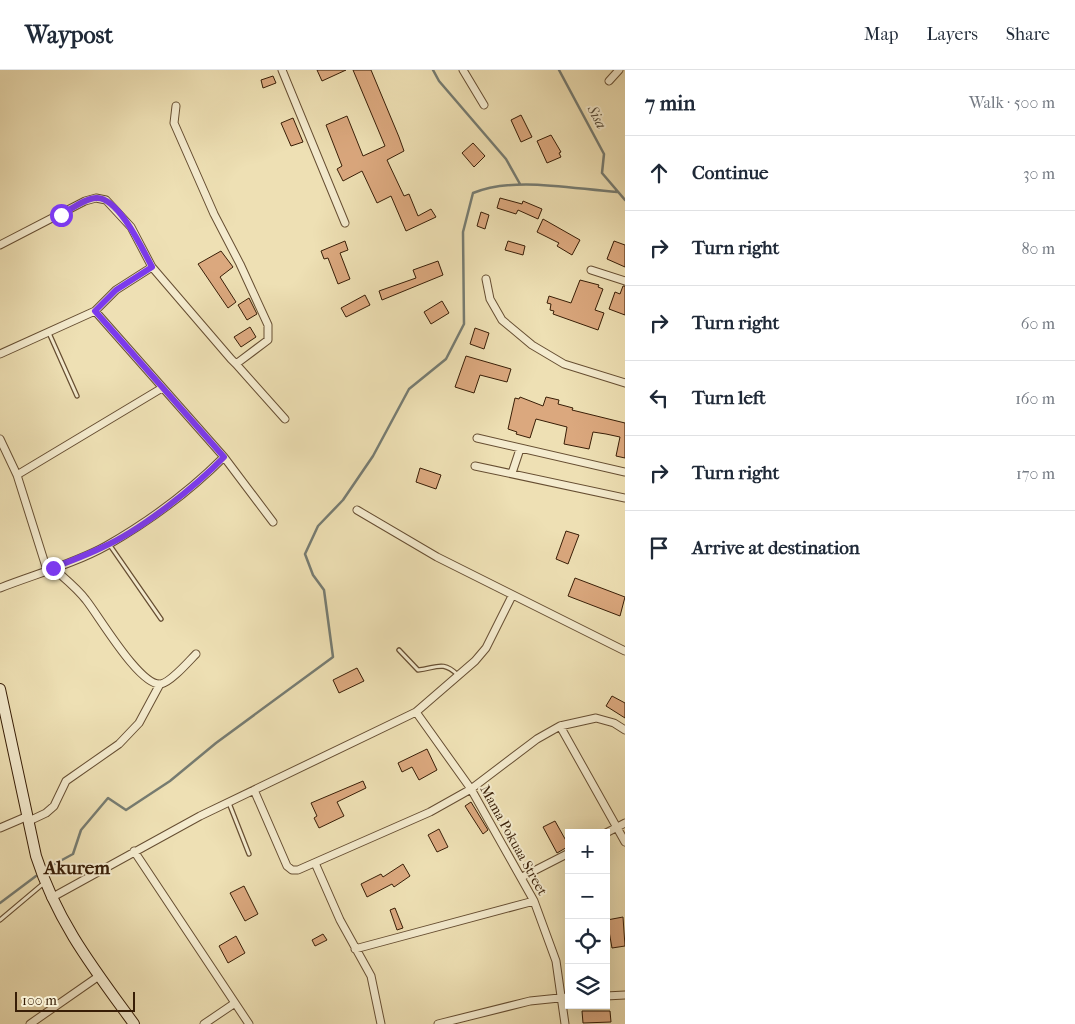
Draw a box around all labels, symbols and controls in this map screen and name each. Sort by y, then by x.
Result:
text: Waypost [25,21,113,49]
text: Map [864,24,898,45]
text: Layers [926,24,978,45]
text: Share [1006,24,1050,45]
text: 7 min [645,91,696,115]
text: Walk · 500 m [969,93,1055,112]
water label: Sisa [583,101,611,132]
icon: ahead [645,159,673,187]
text: Continue [692,162,768,184]
text: 30 m [1023,164,1055,183]
route start [50,204,73,227]
icon: right [645,234,673,262]
text: Turn right [692,237,779,259]
text: 80 m [1021,239,1055,258]
icon: right [645,309,673,337]
text: Turn right [692,312,779,334]
text: 60 m [1021,314,1055,333]
icon: left [645,384,673,412]
text: Turn left [692,387,766,409]
text: 160 m [1015,389,1055,408]
icon: right [645,459,673,487]
text: Turn right [692,462,779,484]
text: 170 m [1016,464,1055,483]
icon: arrive [645,534,673,562]
text: Arrive at destination [692,537,860,559]
route end [42,557,65,580]
street label: Mama Pokuaa Street [476,782,551,898]
map controls [565,829,610,1009]
button: + [565,829,610,874]
district label: Akurem [43,857,110,879]
button: − [565,874,610,919]
button: locate [565,919,610,964]
button: layers [565,964,610,1009]
scale bar [15,989,135,1012]
text: 100 m [22,992,57,1009]

